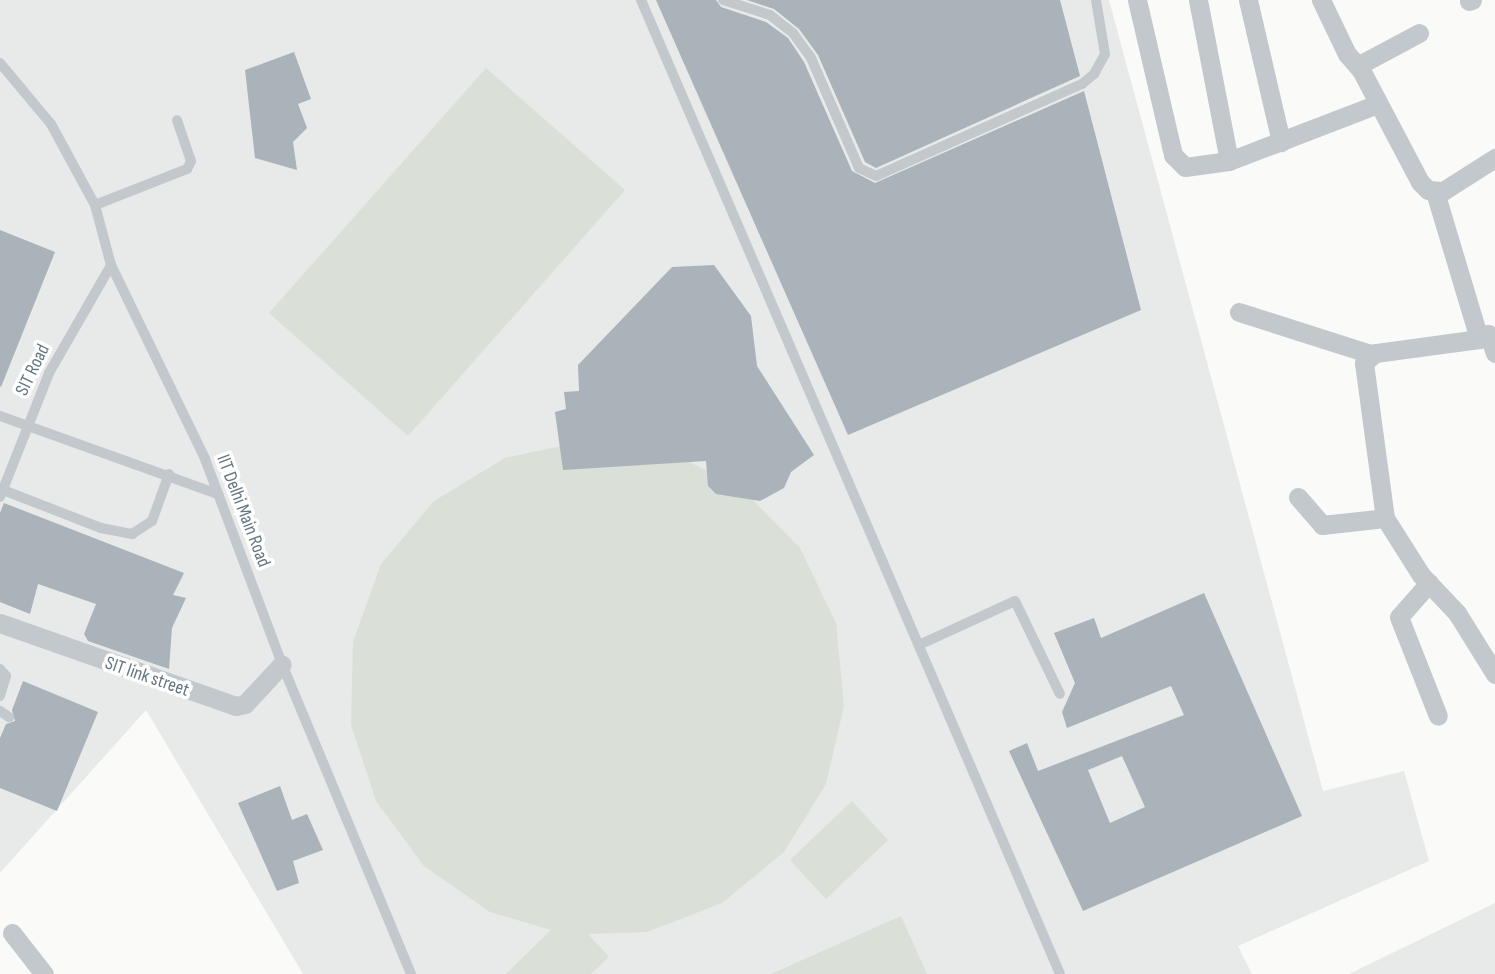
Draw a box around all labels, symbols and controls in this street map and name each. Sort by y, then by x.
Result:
street label: SIT Road [11,341,55,399]
street label: IIT Delhi Main Road [211,452,275,570]
street label: SIT link street [102,652,192,702]

